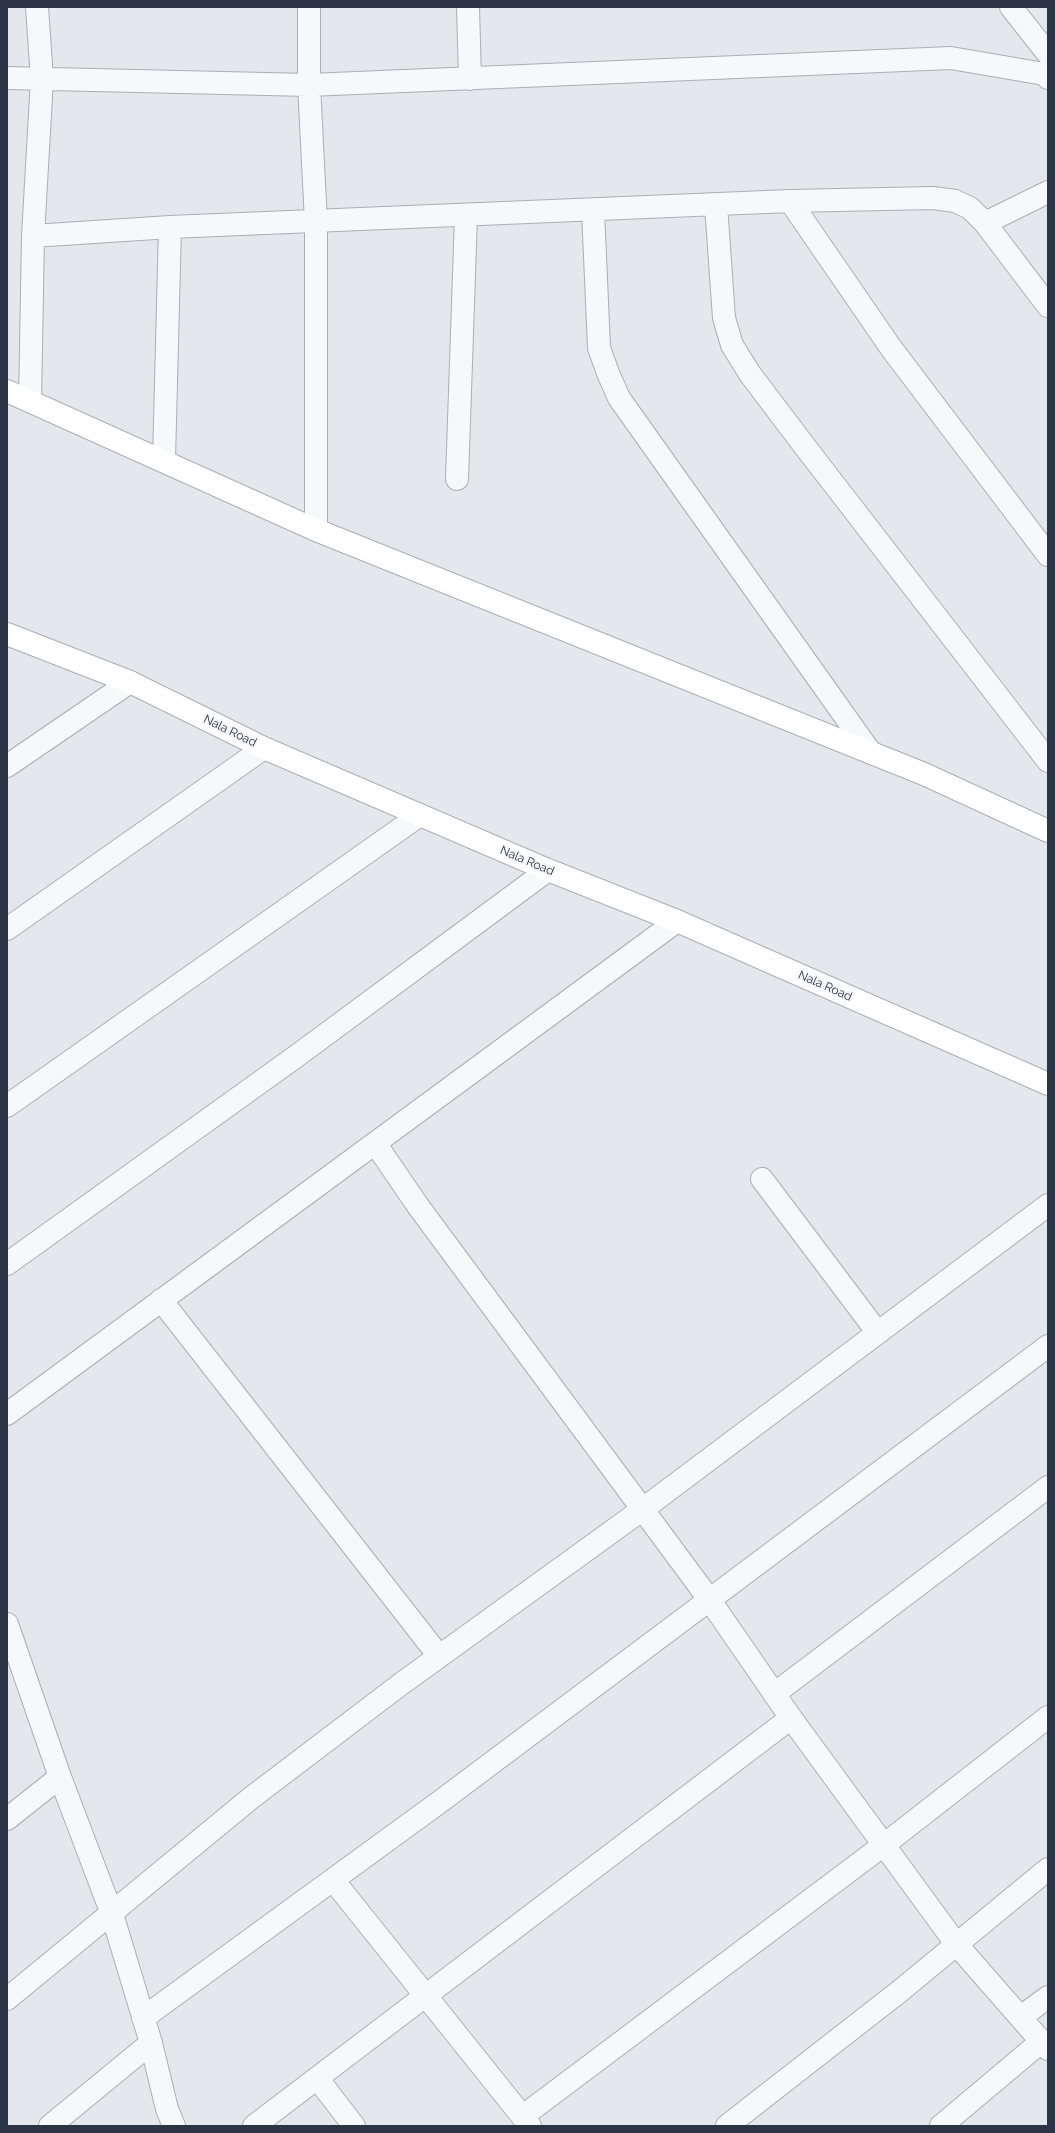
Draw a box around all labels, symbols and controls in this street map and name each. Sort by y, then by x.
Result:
street label: Nala Road [201,712,259,750]
street label: Nala Road [498,843,556,879]
street label: Nala Road [796,968,854,1004]

